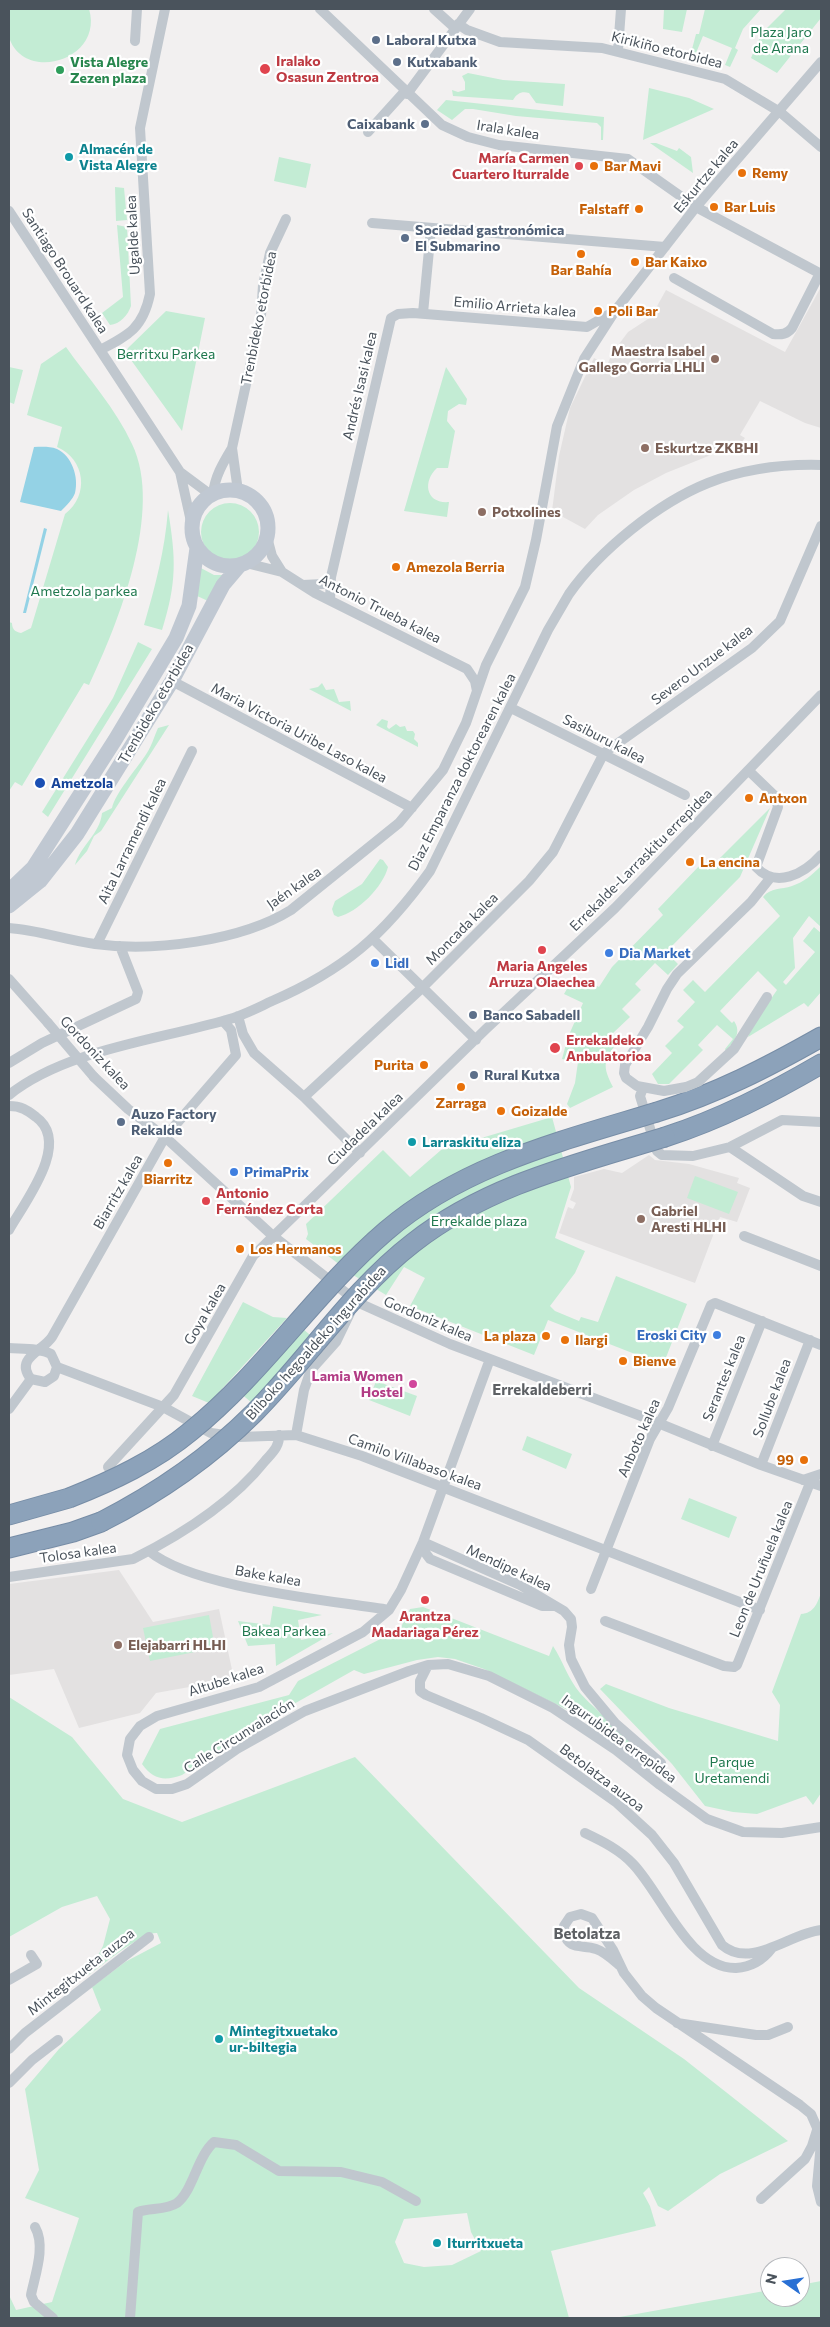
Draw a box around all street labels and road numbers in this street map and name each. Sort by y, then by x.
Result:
street label: Kirikiño etorbidea [610,28,724,72]
street label: Irala kalea [475,117,541,143]
street label: Eskurtze kalea [670,136,742,216]
street label: Ugalde kalea [123,195,143,275]
street label: Santiago Brouard kalea [18,205,112,337]
street label: Trenbideko etorbidea [238,250,280,386]
street label: Emilio Arrieta kalea [453,293,577,321]
street label: Andrés Isasi kalea [339,330,381,442]
street label: Antonio Trueba kalea [316,571,444,647]
street label: Severo Unzue kalea [648,621,756,709]
street label: Trenbideko etorbidea [115,641,197,767]
street label: Diaz Emparanza doktorearen kalea [405,670,519,874]
street label: Maria Victoria Uribe Laso kalea [208,679,390,787]
street label: Sasiburu kalea [560,711,648,767]
street label: Aita Larramendi kalea [94,775,170,907]
street label: Errekalde-Larraskitu errepidea [566,785,716,935]
street label: Jaén kalea [264,863,324,913]
street label: Moncada kalea [422,889,502,969]
street label: Gordoniz kalea [57,1013,133,1093]
street label: Ciudadela kalea [324,1089,406,1169]
street label: Biarritz kalea [90,1152,146,1232]
street label: Bilboko hegoaldeko ingurabidea [242,1263,390,1423]
street label: Goya kalea [181,1280,229,1348]
street label: Gordoniz kalea [381,1293,475,1345]
street label: Serantes kalea [699,1332,749,1424]
street label: Sollube kalea [749,1356,795,1440]
street label: Anboto kalea [614,1396,664,1480]
street label: Camilo Villabaso kalea [346,1430,484,1494]
street label: Leon de Uruñuela kalea [726,1498,796,1640]
street label: Tolosa kalea [38,1539,118,1567]
street label: Mendipe kalea [464,1541,554,1595]
street label: Bake kalea [234,1562,302,1590]
street label: Altube kalea [186,1660,266,1700]
street label: Ingurubidea errepidea [558,1692,680,1786]
street label: Calle Circunvalación [181,1695,297,1777]
street label: Betolatza auzoa [556,1741,648,1815]
street label: Mintegitxueta auzoa [24,1925,138,2019]

